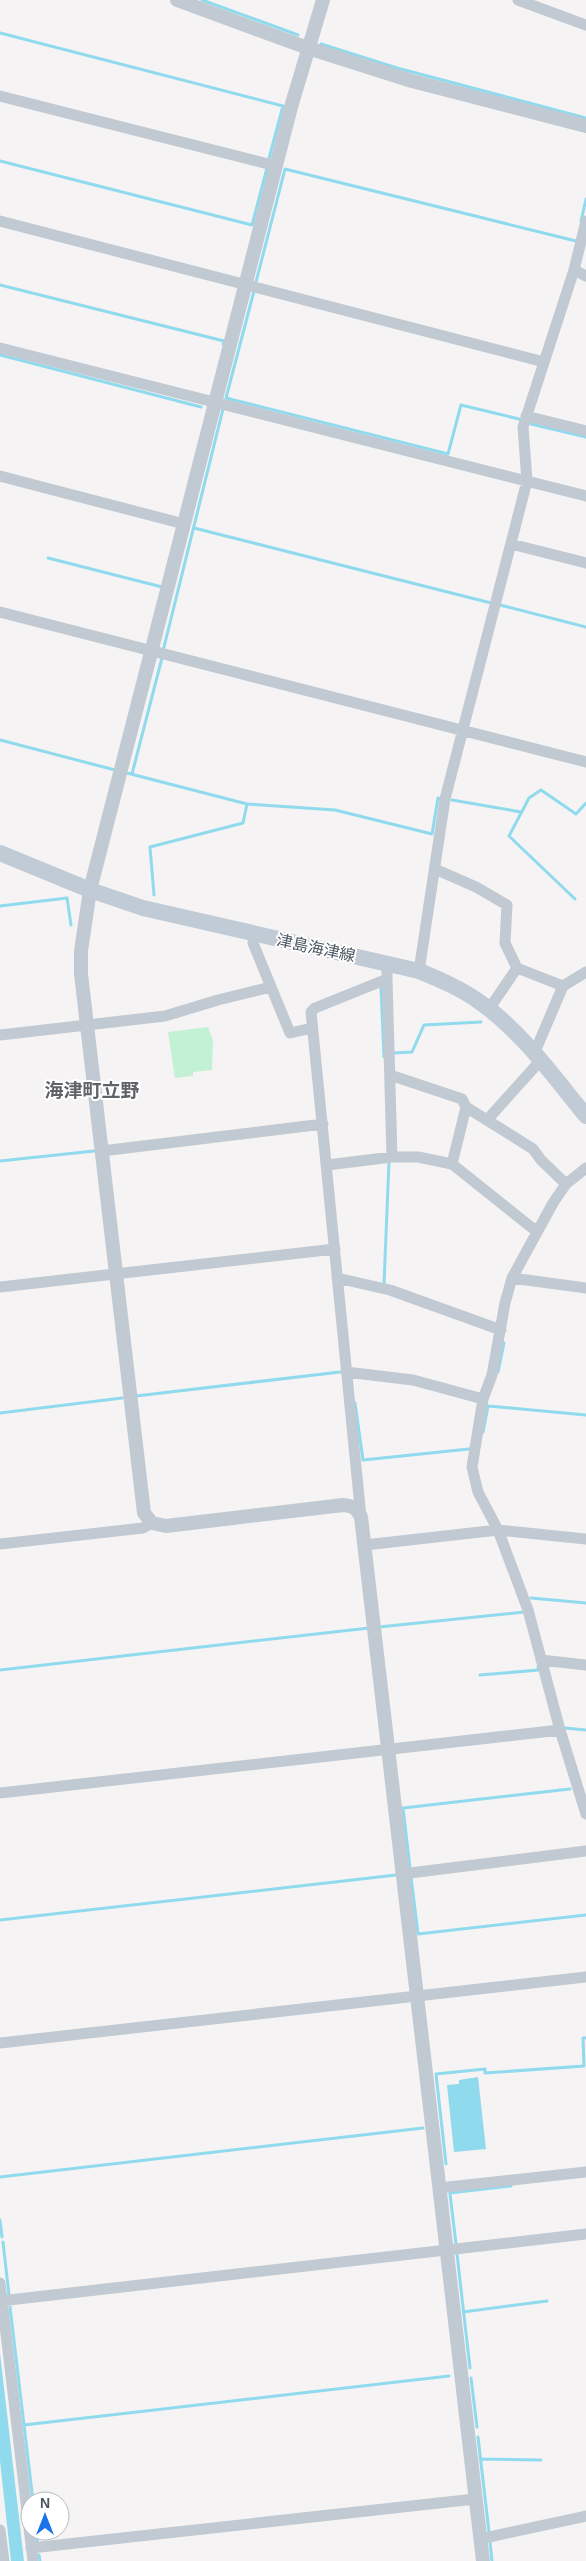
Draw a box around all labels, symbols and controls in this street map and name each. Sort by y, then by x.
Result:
street label: 津島海津線 [275,931,357,965]
district label: 海津町立野 [44,1080,140,1101]
north arrow [20,2491,70,2541]
text: N [40,2495,50,2511]

